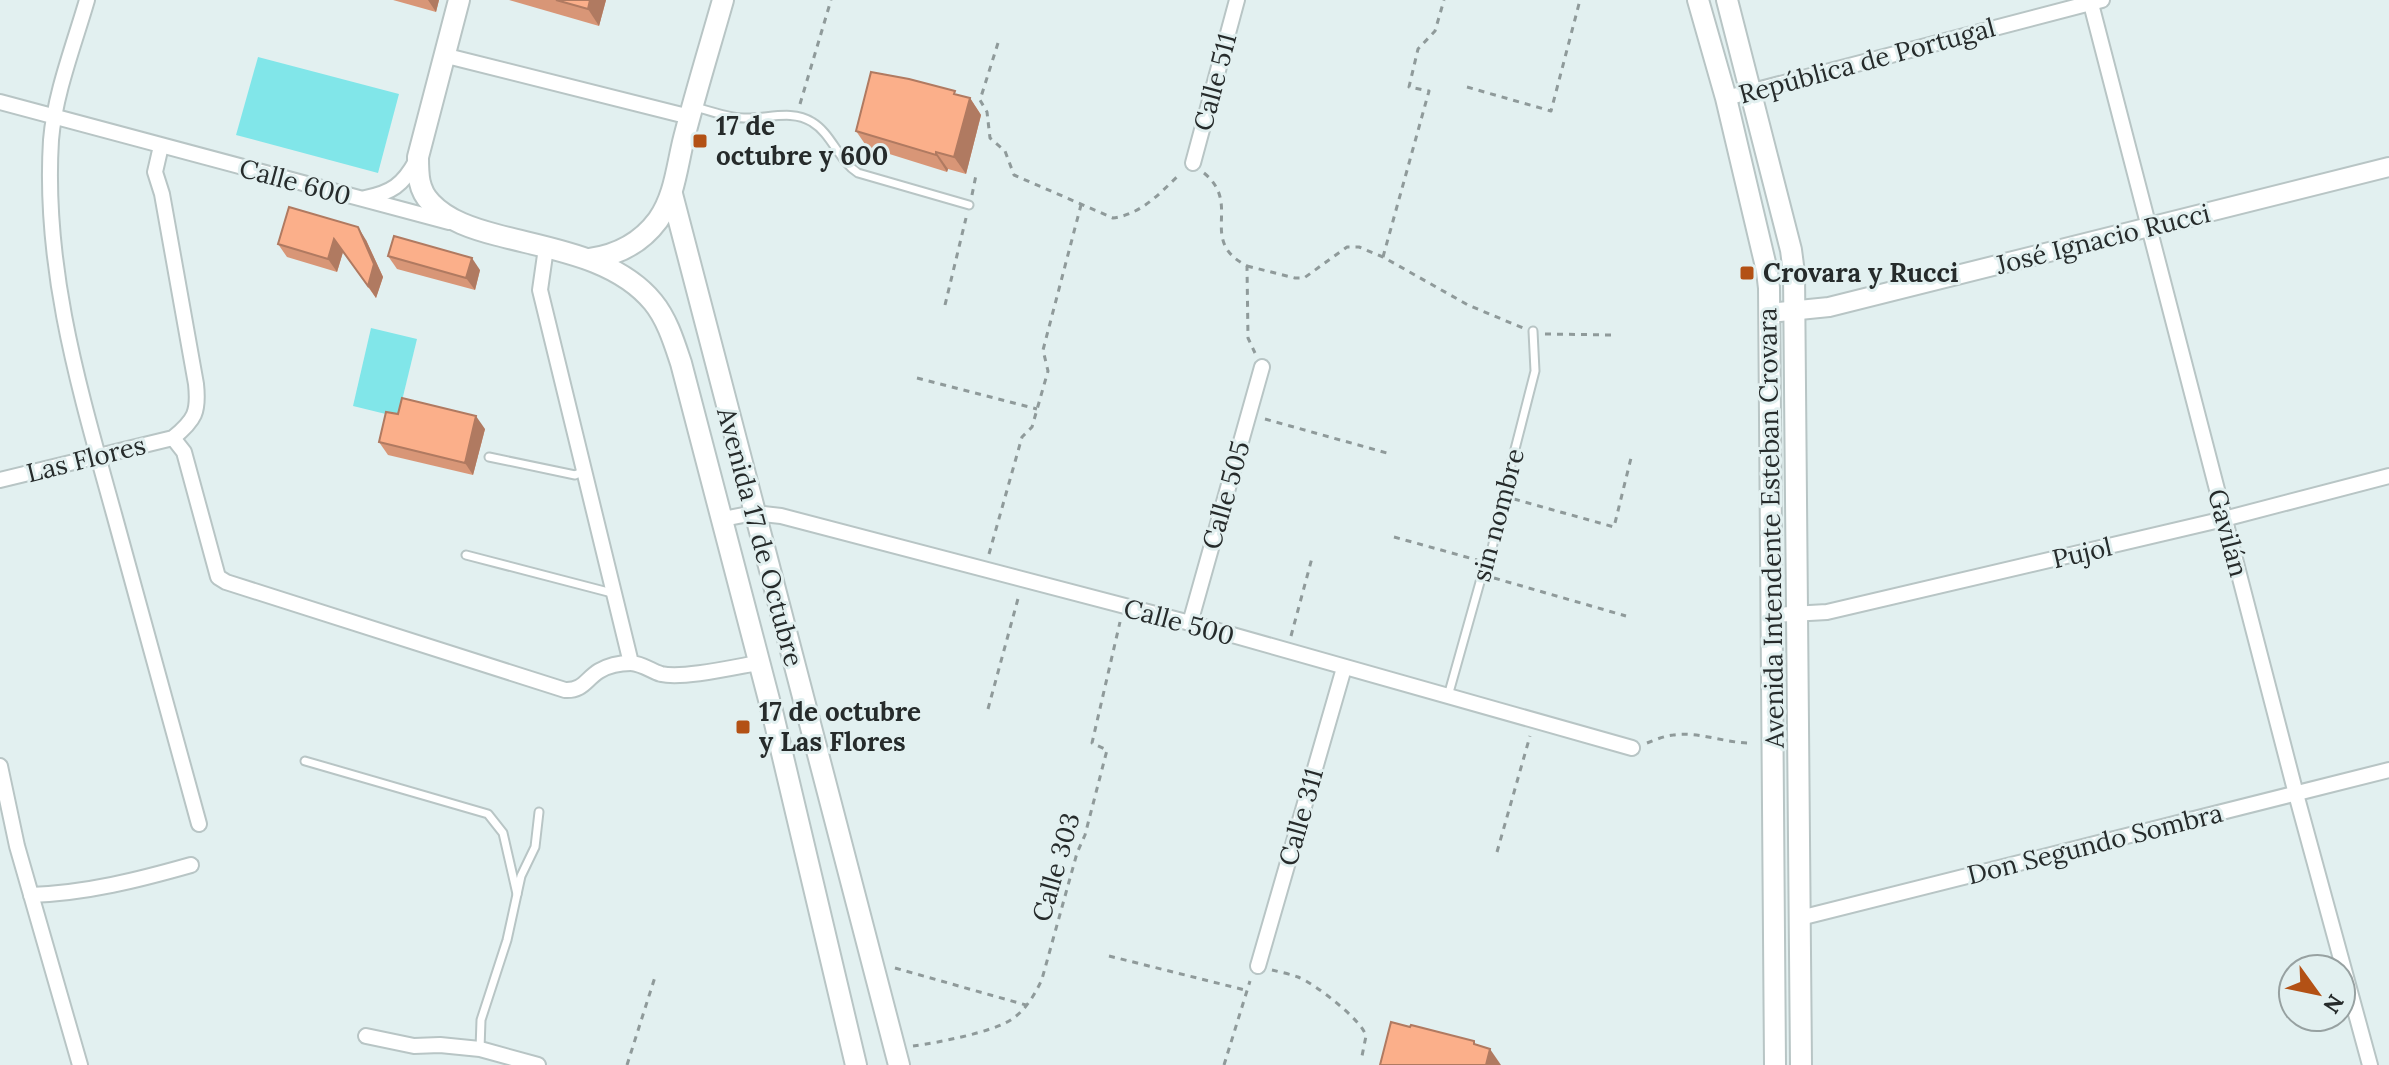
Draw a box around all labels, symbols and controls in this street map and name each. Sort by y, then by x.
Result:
street label: República de Portugal [1735,10,1999,111]
street label: Calle 511 [1186,29,1243,134]
place label: 17 de octubre y 600 [716,109,888,172]
marker: 17 de octubre y 600 [691,132,709,150]
street label: Calle 600 [236,151,354,212]
street label: José Ignacio Rucci [1991,196,2213,281]
place label: Crovara y Rucci [1763,256,1958,289]
marker: Crovara y Rucci [1738,264,1756,282]
street label: Avenida Intendente Esteban Crovara [1750,307,1791,750]
street label: Avenida 17 de Octubre [710,403,811,670]
street label: Las Flores [23,428,149,489]
street label: Calle 505 [1194,437,1257,553]
street label: sin nombre [1464,445,1531,585]
street label: Gavilán [2201,485,2256,580]
street label: Pujol [2049,530,2115,575]
street label: Calle 500 [1120,591,1238,652]
place label: 17 de octubre y Las Flores [759,695,921,758]
marker: 17 de octubre y Las Flores [734,718,752,736]
street label: Calle 311 [1271,764,1330,870]
street label: Don Segundo Sombra [1964,796,2226,891]
street label: Calle 303 [1024,809,1087,925]
north arrow [2277,953,2357,1033]
text: N [2317,989,2350,1019]

